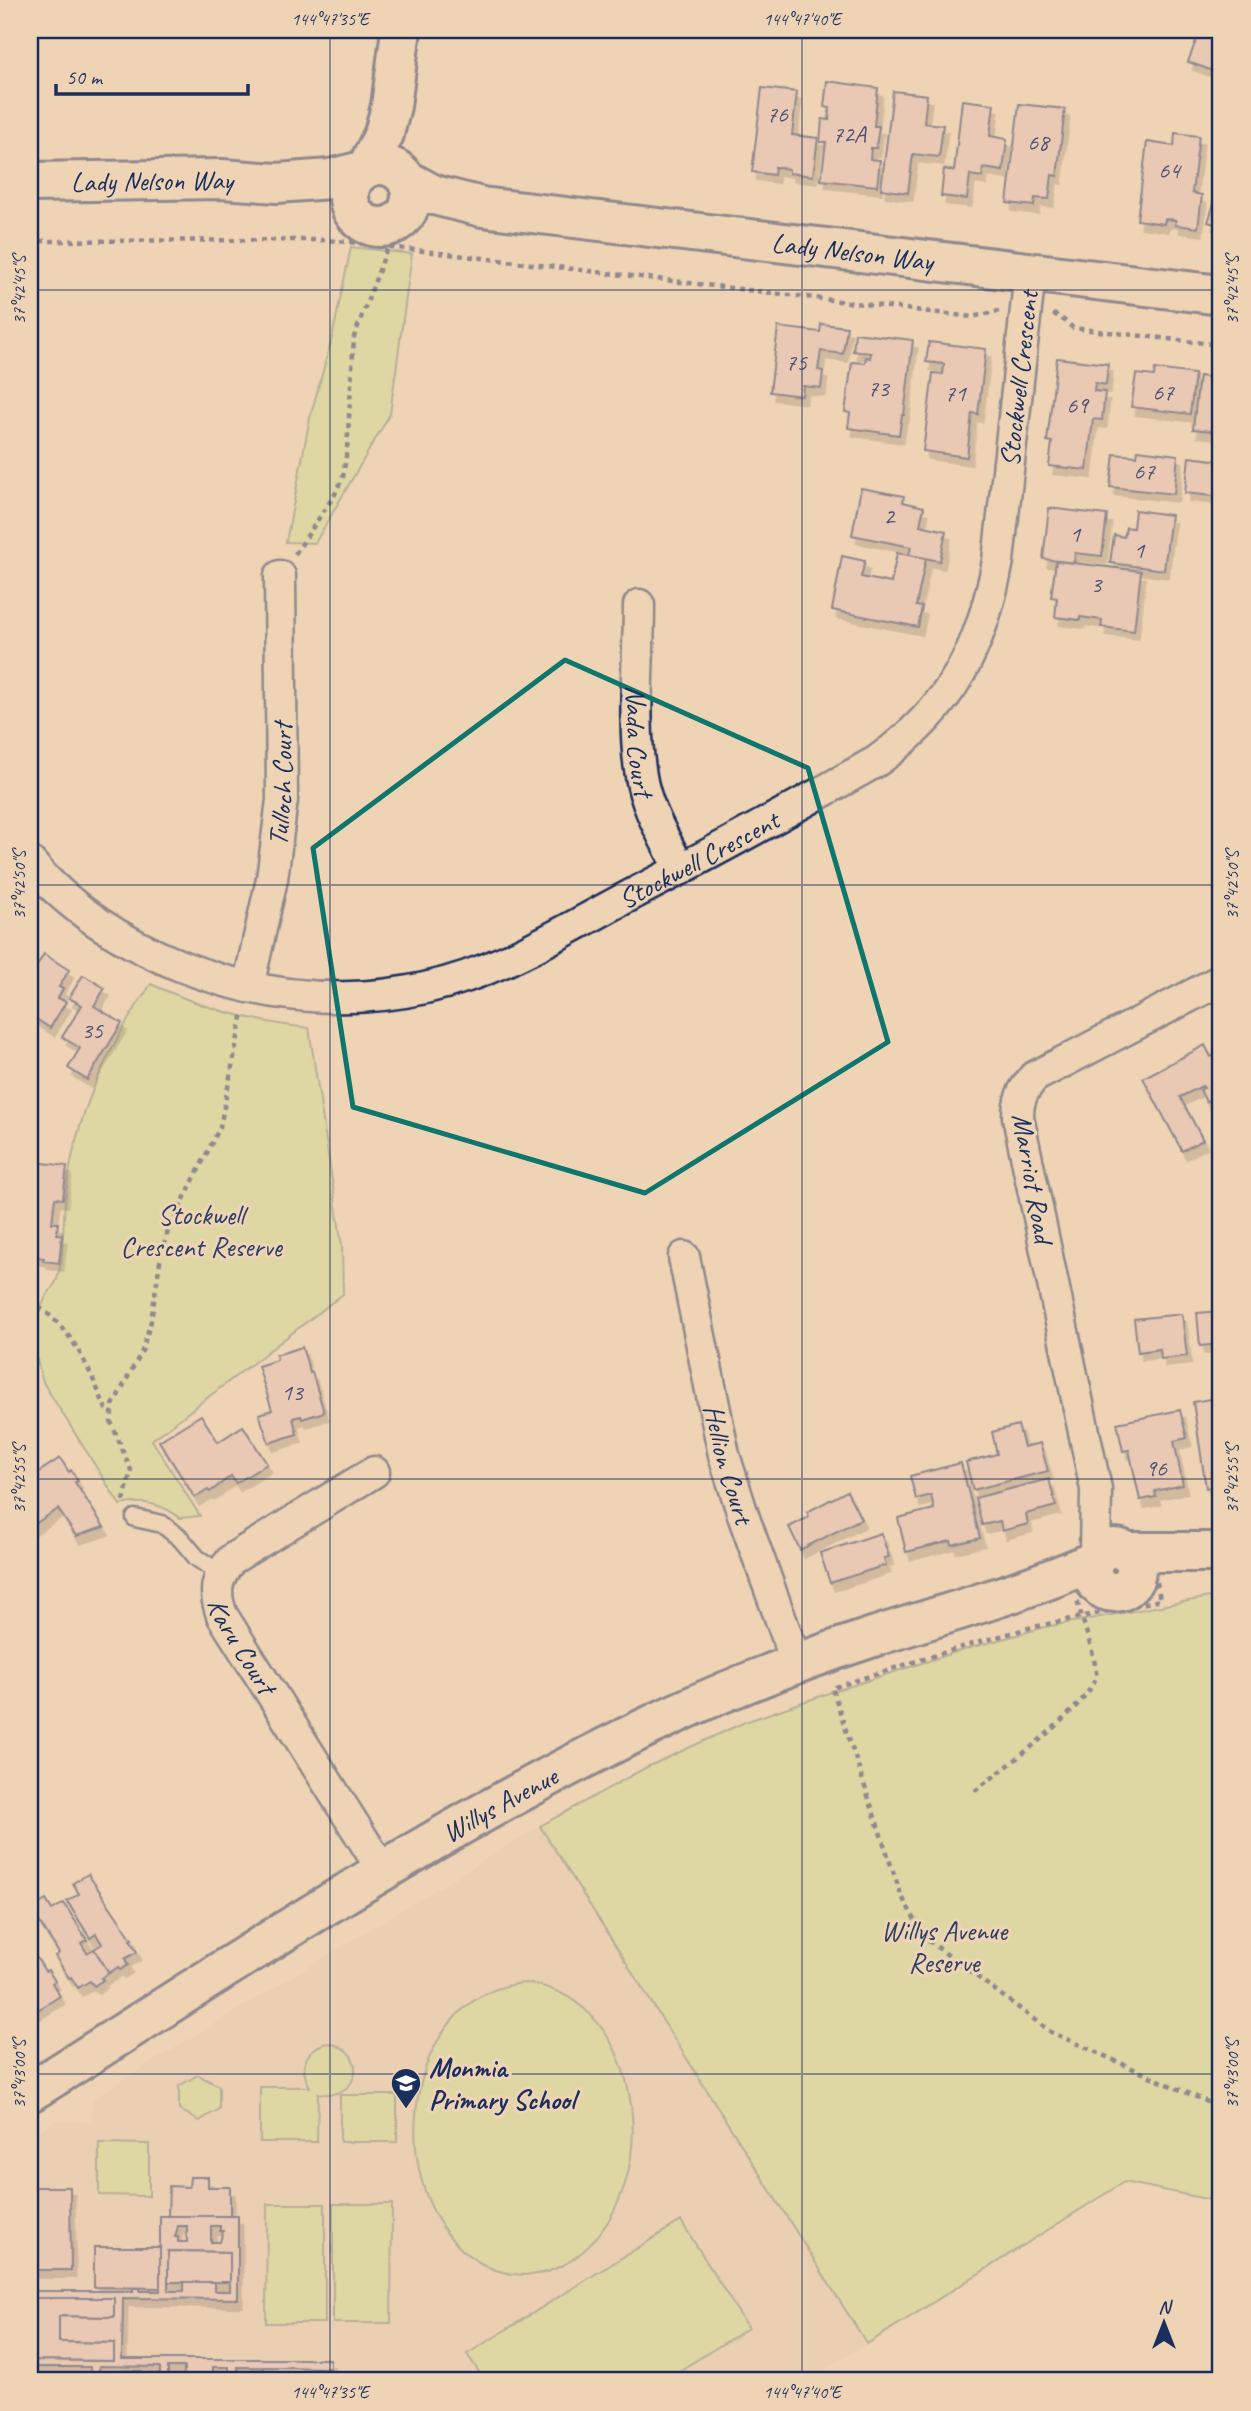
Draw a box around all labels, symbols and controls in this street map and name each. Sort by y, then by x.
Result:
text: 144°47'35"E [291,8,371,30]
text: 144°47'40"E [763,8,843,30]
scale bar [56,52,248,96]
text: 50 m [66,64,104,90]
house number: 76 [766,99,789,129]
house number: 72A [832,119,867,149]
house number: 68 [1027,127,1051,157]
house number: 64 [1158,155,1182,185]
street label: Lady Nelson Way [71,161,237,199]
street label: Lady Nelson Way [770,224,937,278]
text: 37°42'45"S [8,252,30,324]
text: 37°42'45"S [1221,252,1243,324]
street label: Stockwell Crescent [991,286,1046,468]
house number: 75 [785,347,808,377]
house number: 73 [867,373,891,403]
house number: 67 [1152,377,1175,407]
house number: 71 [944,378,967,408]
house number: 69 [1066,390,1090,420]
house number: 67 [1133,456,1156,486]
house number: 2 [884,501,897,531]
house number: 1 [1070,519,1082,549]
house number: 1 [1134,535,1146,565]
house number: 3 [1091,569,1104,599]
street label: Nada Court [619,685,663,804]
street label: Tulloch Court [259,719,300,848]
street label: Stockwell Crescent [612,801,787,916]
text: 37°42'50"S [8,847,30,919]
text: 37°42'50"S [1221,847,1243,919]
house number: 35 [81,1015,104,1045]
street label: Marriot Road [1004,1111,1062,1249]
park label: Stockwell Crescent Reserve [120,1197,283,1264]
house number: 13 [281,1377,305,1407]
street label: Hellion Court [697,1402,763,1531]
text: 37°42'55"S [8,1441,30,1513]
text: 37°42'55"S [1221,1441,1243,1513]
house number: 96 [1145,1453,1168,1483]
street label: Karu Court [200,1595,286,1703]
street label: Willys Avenue [436,1757,565,1850]
park label: Willys Avenue Reserve [881,1913,1009,1980]
text: 37°43'00"S [8,2036,30,2108]
text: 37°43'00"S [1221,2036,1243,2108]
place label: Monmia Primary School [429,2050,581,2117]
school or university icon: Monmia Primary School [389,2066,423,2110]
north arrow [1128,2288,1198,2358]
text: N [1158,2295,1173,2319]
text: 144°47'35"E [291,2381,371,2403]
text: 144°47'40"E [763,2381,843,2403]

